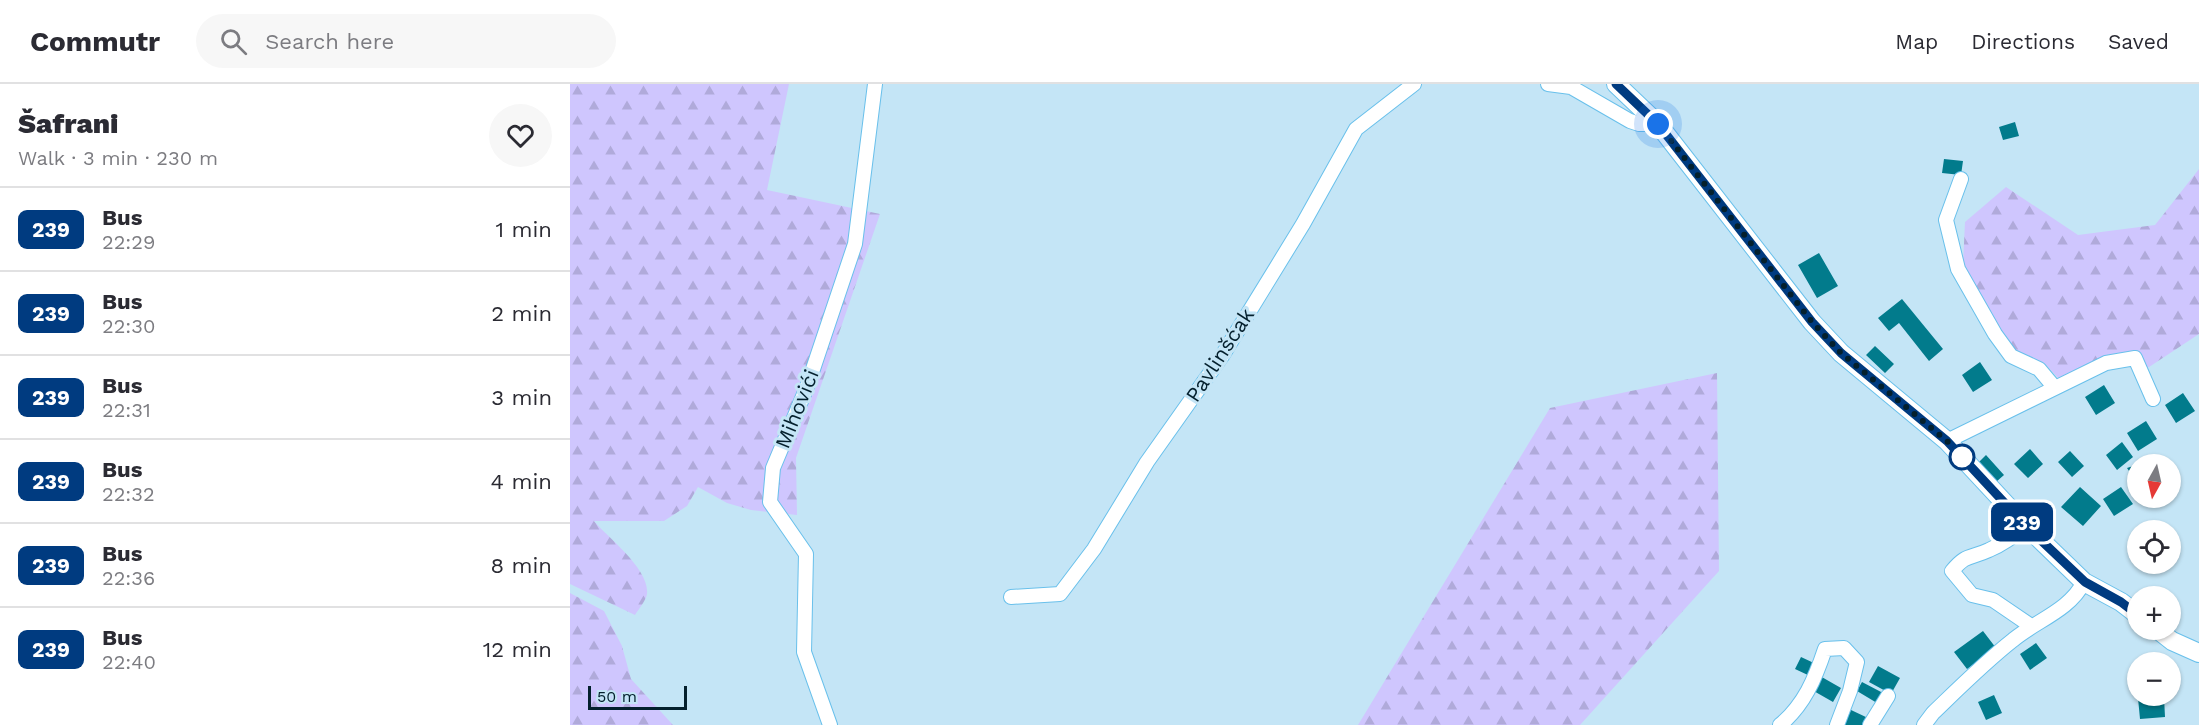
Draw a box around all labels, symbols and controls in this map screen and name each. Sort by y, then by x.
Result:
search box [196,14,616,68]
text: Commutr [30,25,160,58]
icon: search [217,25,250,58]
text: Search here [265,29,394,54]
text: Map [1895,29,1938,54]
text: Directions [1971,29,2075,54]
text: Saved [2108,29,2169,54]
button: heart [489,104,552,167]
text: Šafrani [18,107,119,140]
your location [1643,109,1673,139]
text: Walk · 3 min · 230 m [18,146,218,170]
text: Bus [102,205,142,230]
text: 239 [32,217,70,242]
text: 1 min [495,217,552,242]
text: 22:29 [102,230,155,254]
text: Bus [102,289,142,314]
text: 239 [32,301,70,326]
text: 2 min [491,301,552,326]
street label: Pavlinšćak [1180,303,1259,406]
text: 22:30 [102,314,155,338]
street label: Mihovići [769,366,824,452]
text: Bus [102,373,142,398]
text: 239 [32,385,70,410]
text: 3 min [491,385,552,410]
text: 22:31 [102,398,151,422]
unlabelled marker [1949,444,1975,470]
north arrow [2127,454,2181,508]
map controls [2127,454,2181,706]
text: Bus [102,457,142,482]
text: 239 [32,469,70,494]
text: 4 min [491,469,552,494]
text: 22:32 [102,482,155,506]
line badge: 239 [1988,502,2056,542]
text: 239 [2003,510,2041,535]
button: locate [2127,520,2181,574]
text: Bus [102,541,142,566]
text: 239 [32,553,70,578]
text: 8 min [491,553,552,578]
text: 22:36 [102,566,155,590]
button: + [2127,586,2181,640]
text: Bus [102,625,142,650]
text: 239 [32,637,70,662]
text: 12 min [483,637,552,662]
text: 22:40 [102,650,156,674]
button: − [2127,652,2181,706]
scale bar [588,683,687,710]
text: 50 m [597,687,637,706]

